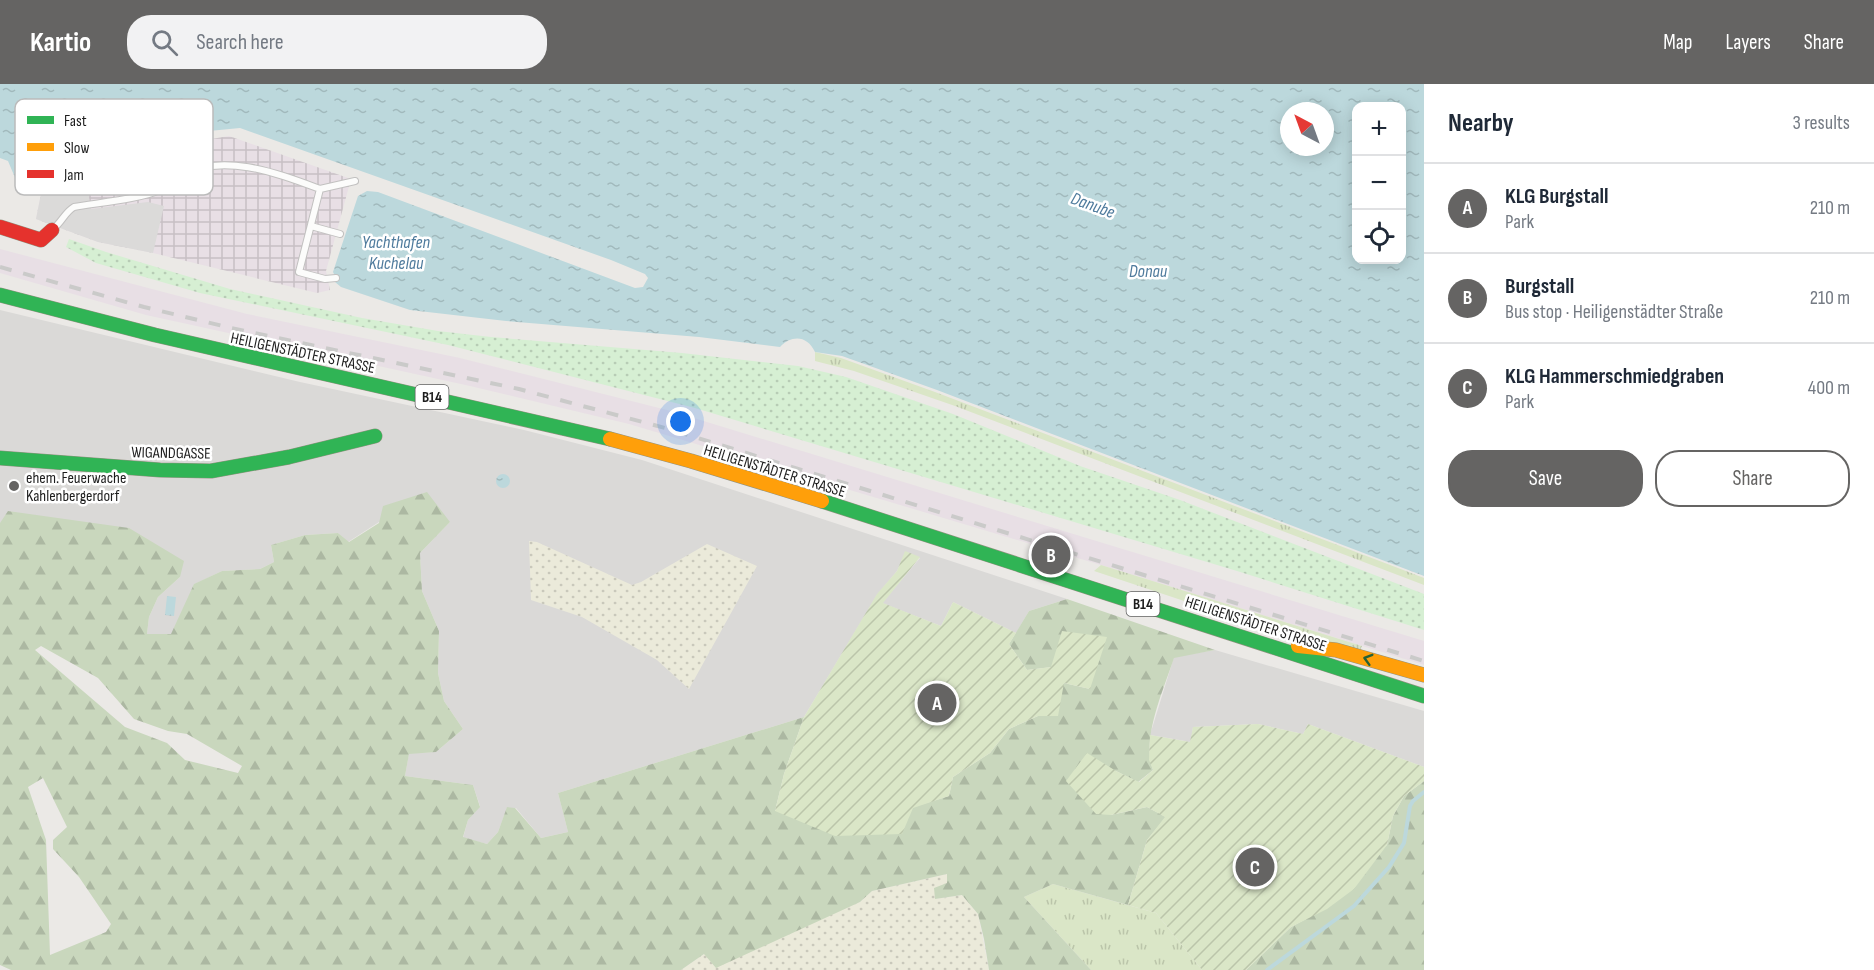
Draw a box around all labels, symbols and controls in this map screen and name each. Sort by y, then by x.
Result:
search box [127,15,547,69]
text: Kartio [30,26,91,59]
icon: search [148,26,181,59]
text: Search here [196,29,284,56]
text: Map [1663,30,1692,55]
text: Layers [1725,30,1771,55]
text: Share [1804,30,1844,55]
legend [15,99,213,195]
north arrow [1280,102,1334,156]
map controls [1352,102,1406,264]
button: + [1352,102,1406,156]
text: Nearby [1448,108,1514,139]
text: 3 results [1793,111,1850,135]
text: Fast [64,112,87,131]
text: Slow [64,139,89,158]
button: − [1352,156,1406,210]
text: Jam [63,166,84,185]
text: KLG Burgstall [1505,183,1608,210]
water label: Danube [1068,188,1118,223]
text: A [1463,196,1472,220]
text: 210 m [1810,196,1850,220]
button: locate [1352,210,1406,264]
text: Park [1505,210,1534,234]
water label: Yachthafen Kuchelau [362,232,430,274]
water label: Donau [1129,261,1168,282]
text: Burgstall [1505,273,1574,300]
text: B [1463,286,1472,310]
text: 210 m [1810,286,1850,310]
text: Bus stop · Heiligenstädter Straße [1505,300,1723,324]
street label: HEILIGENSTÄDTER STRASSE [229,329,377,378]
text: KLG Hammerschmiedgraben [1505,363,1724,390]
text: C [1462,376,1473,400]
text: 400 m [1808,376,1850,400]
road number: B14 [416,385,448,409]
text: Park [1505,390,1534,414]
your location [666,407,695,436]
street label: HEILIGENSTÄDTER STRASSE [701,441,848,502]
street label: WIGANDGASSE [131,443,211,464]
button: Save [1448,450,1643,507]
button: Share [1655,450,1850,507]
place label: ehem. Feuerwache Kahlenbergerdorf [26,469,126,506]
marker: ehem. Feuerwache Kahlenbergerdorf [7,479,21,493]
pin: B [1032,532,1070,578]
road number: B14 [1126,592,1160,616]
street label: HEILIGENSTÄDTER STRASSE [1183,593,1329,656]
one-way arrow [1363,654,1374,666]
pin: A [918,680,956,726]
pin: C [1236,844,1274,890]

